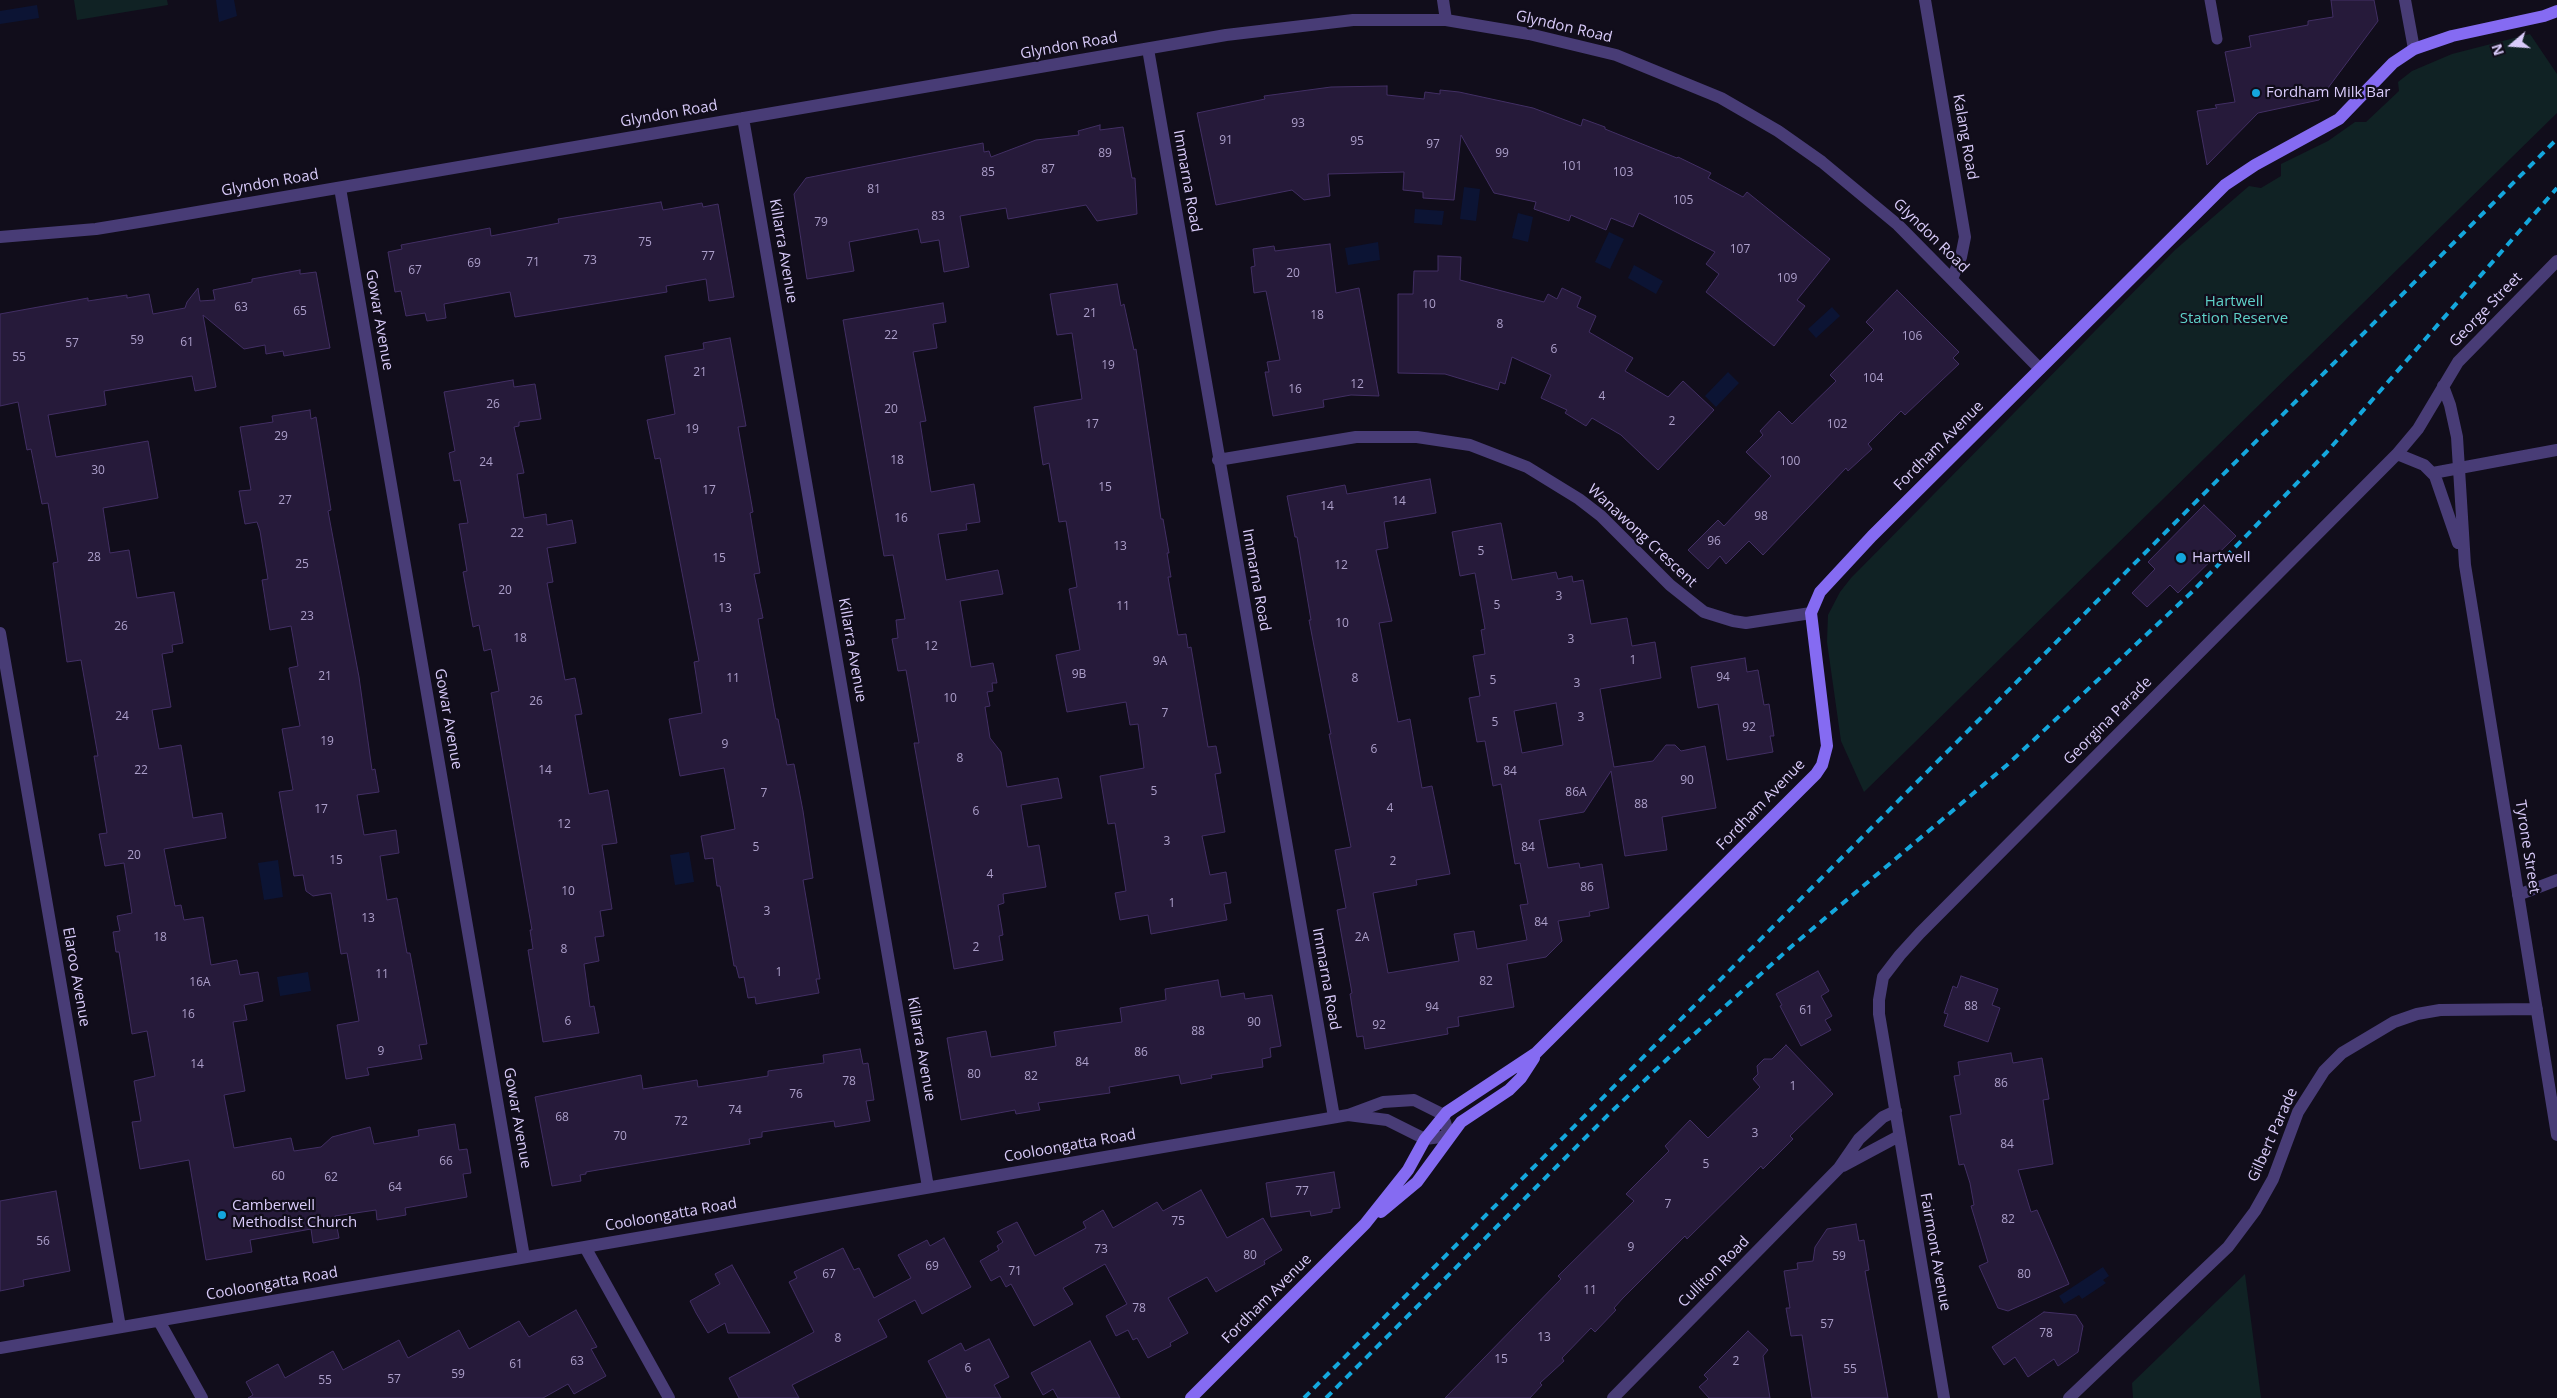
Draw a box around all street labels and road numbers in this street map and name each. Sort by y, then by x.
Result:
street label: Glyndon Road [1514,7,1614,47]
street label: Glyndon Road [1019,29,1119,63]
street label: Kalang Road [1949,93,1981,181]
street label: Glyndon Road [619,97,719,131]
street label: Immarna Road [1169,128,1205,234]
street label: Glyndon Road [220,166,320,200]
street label: Glyndon Road [1889,195,1973,277]
street label: Killarra Avenue [765,197,801,305]
street label: Gowar Avenue [361,268,397,372]
street label: George Street [2446,269,2526,351]
street label: Fordham Avenue [1890,397,1988,495]
street label: Wanawong Crescent [1584,481,1700,591]
street label: Immarna Road [1238,527,1274,633]
street label: Killarra Avenue [834,596,870,704]
street label: Gowar Avenue [430,667,466,771]
street label: Georgina Parade [2060,673,2156,769]
street label: Fordham Avenue [1713,756,1809,854]
street label: Tyrone Street [2511,799,2543,895]
street label: Elaroo Avenue [58,926,94,1028]
street label: Immarna Road [1308,926,1344,1032]
street label: Killarra Avenue [903,995,939,1103]
street label: Gowar Avenue [499,1066,535,1170]
street label: Gilbert Parade [2244,1085,2302,1185]
street label: Cooloongatta Road [1003,1126,1137,1166]
street label: Fairmont Avenue [1916,1192,1954,1312]
street label: Cooloongatta Road [604,1195,738,1235]
street label: Culliton Road [1675,1233,1753,1311]
street label: Fordham Avenue [1218,1250,1316,1348]
street label: Cooloongatta Road [205,1264,339,1304]

